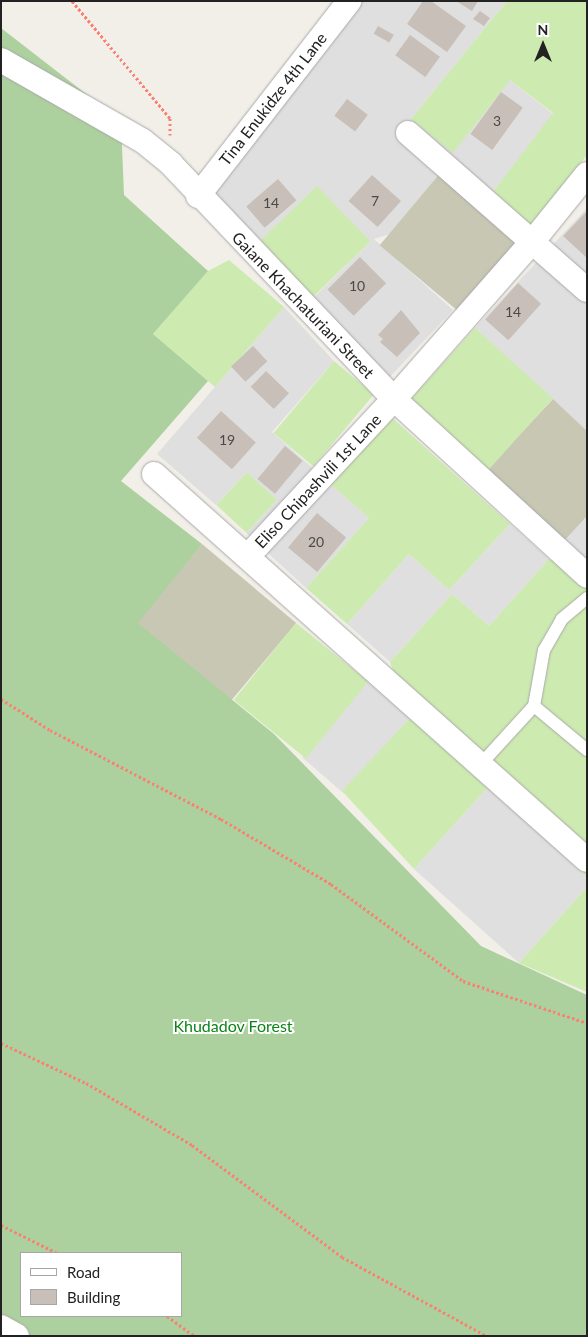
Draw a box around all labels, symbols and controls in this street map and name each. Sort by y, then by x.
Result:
north arrow [518,20,568,70]
text: N [538,21,548,38]
street label: Tina Enukidze 4th Lane [215,29,331,169]
house number: 3 [493,113,501,129]
house number: 7 [371,193,379,209]
house number: 14 [263,195,279,211]
street label: Gaiane Khachaturiani Street [228,228,378,382]
house number: 10 [349,278,365,294]
house number: 14 [505,304,521,320]
street label: Eliso Chipashvili 1st Lane [251,410,385,552]
house number: 19 [219,432,235,448]
house number: 20 [308,534,324,550]
park label: Khudadov Forest [173,1016,293,1036]
legend [20,1252,182,1317]
text: Road [67,1263,100,1281]
text: Building [67,1288,120,1306]

